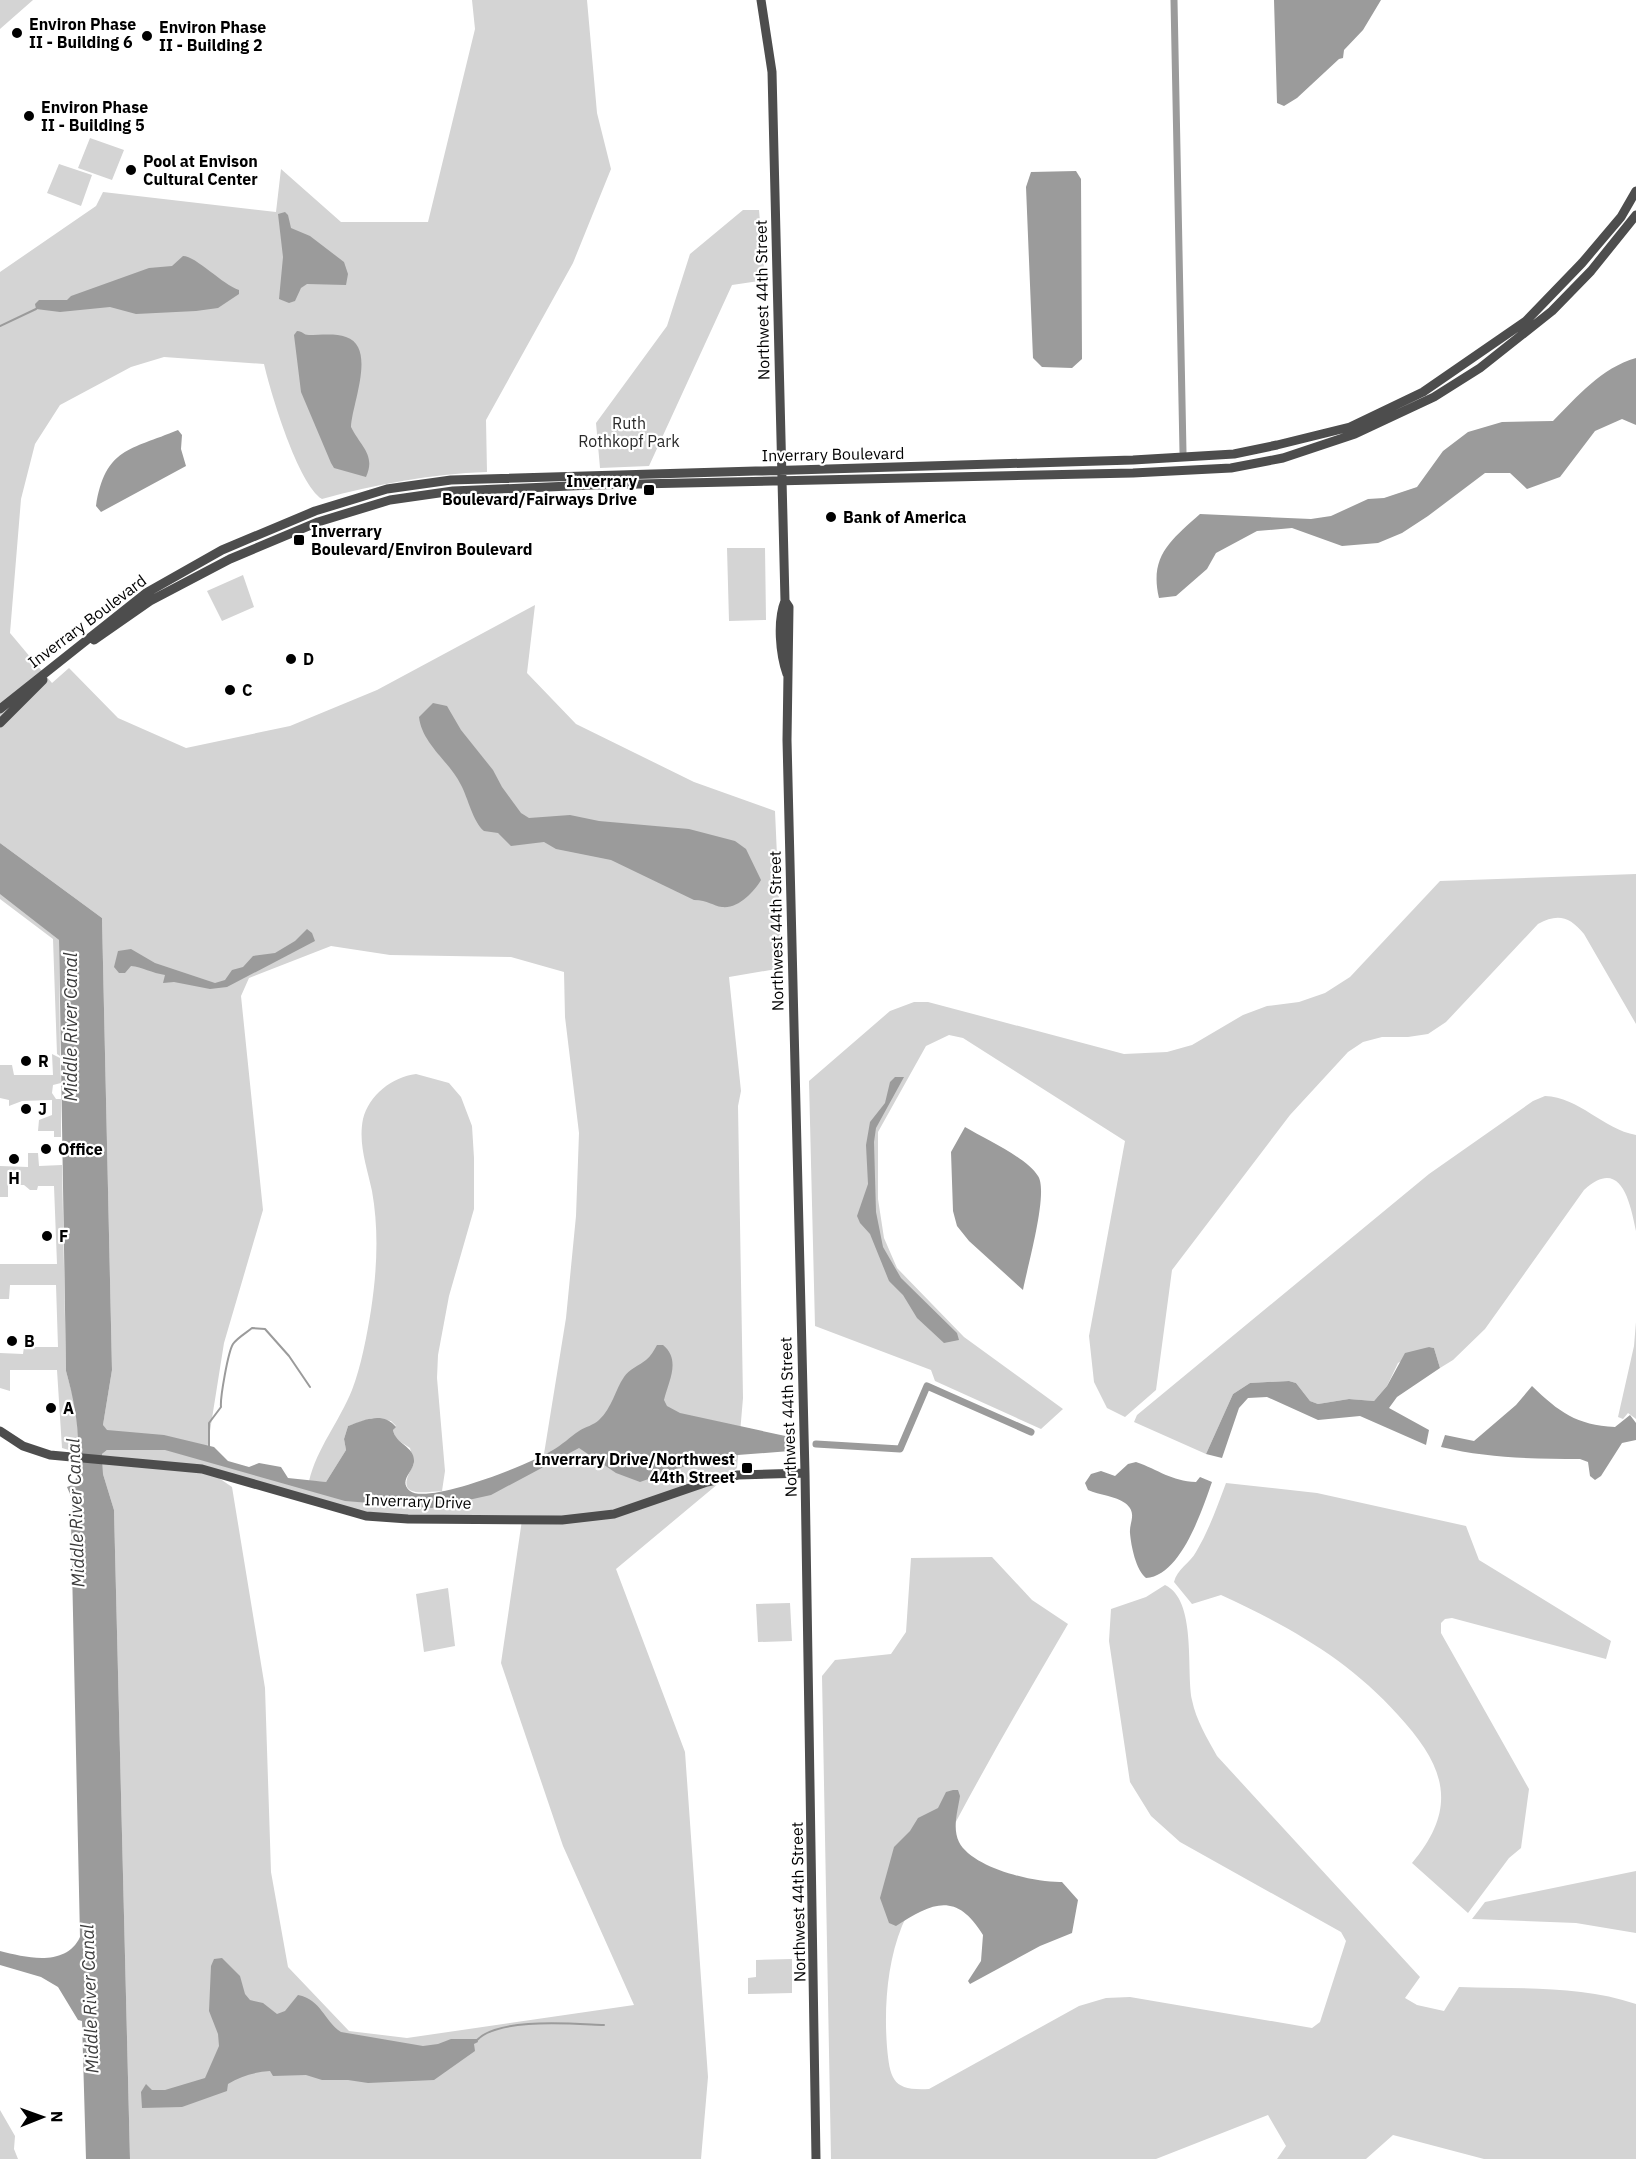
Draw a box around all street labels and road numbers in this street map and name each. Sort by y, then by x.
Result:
street label: Northwest 44th Street [751,220,773,380]
street label: Inverrary Boulevard [761,443,905,465]
street label: Inverrary Boulevard [24,570,150,672]
street label: Northwest 44th Street [765,851,787,1011]
street label: Northwest 44th Street [775,1336,801,1498]
street label: Inverrary Drive [364,1489,472,1513]
street label: Northwest 44th Street [787,1822,809,1982]

